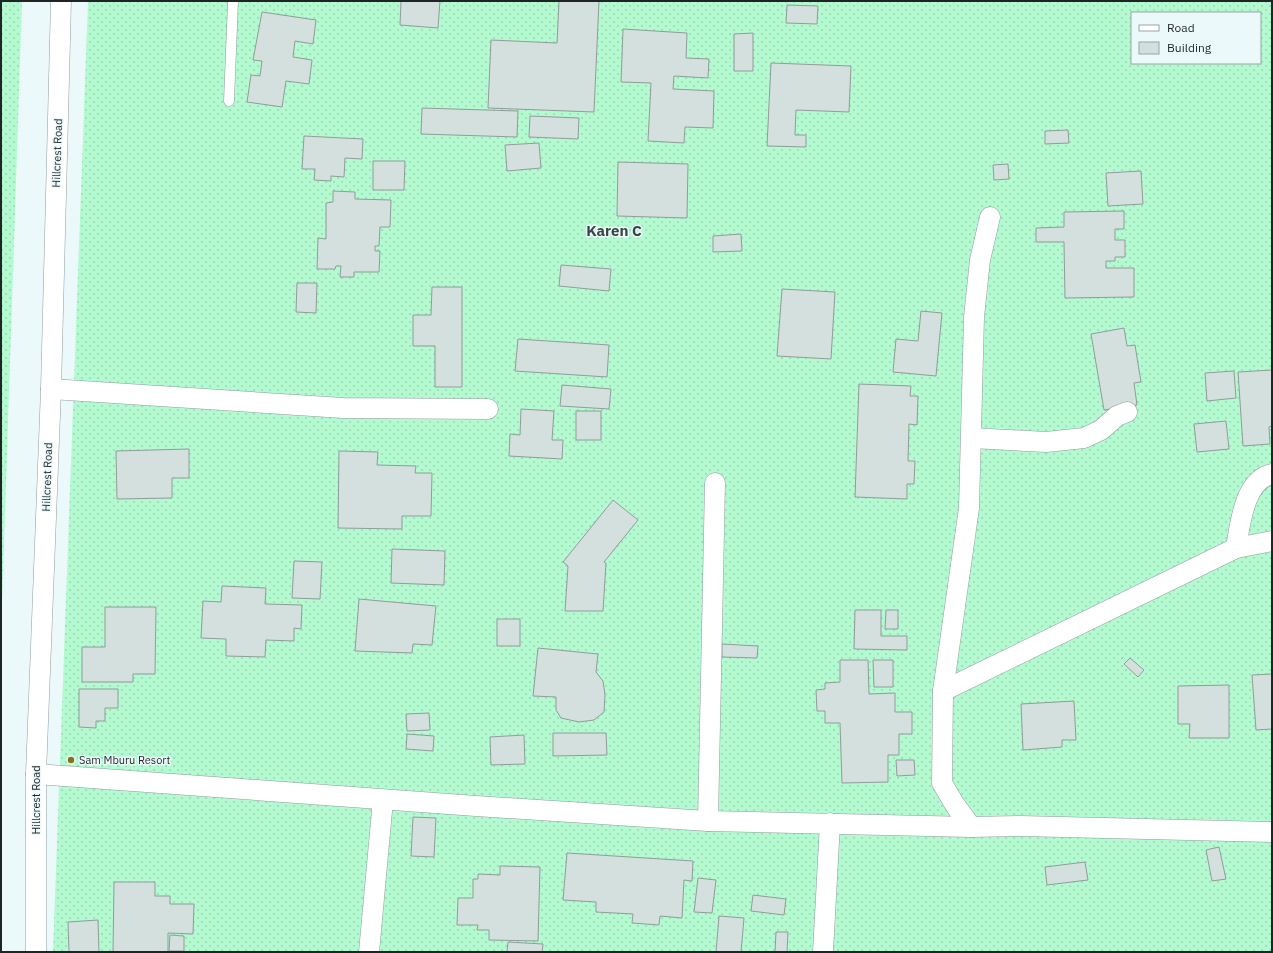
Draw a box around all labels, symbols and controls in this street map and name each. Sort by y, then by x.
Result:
legend [1131,12,1261,64]
text: Road [1167,20,1195,35]
text: Building [1167,40,1212,55]
street label: Hillcrest Road [49,118,65,188]
district label: Karen C [586,221,642,240]
street label: Hillcrest Road [39,442,55,512]
place label: Sam Mburu Resort [79,753,170,767]
marker: Sam Mburu Resort [66,755,76,765]
street label: Hillcrest Road [29,765,43,835]

